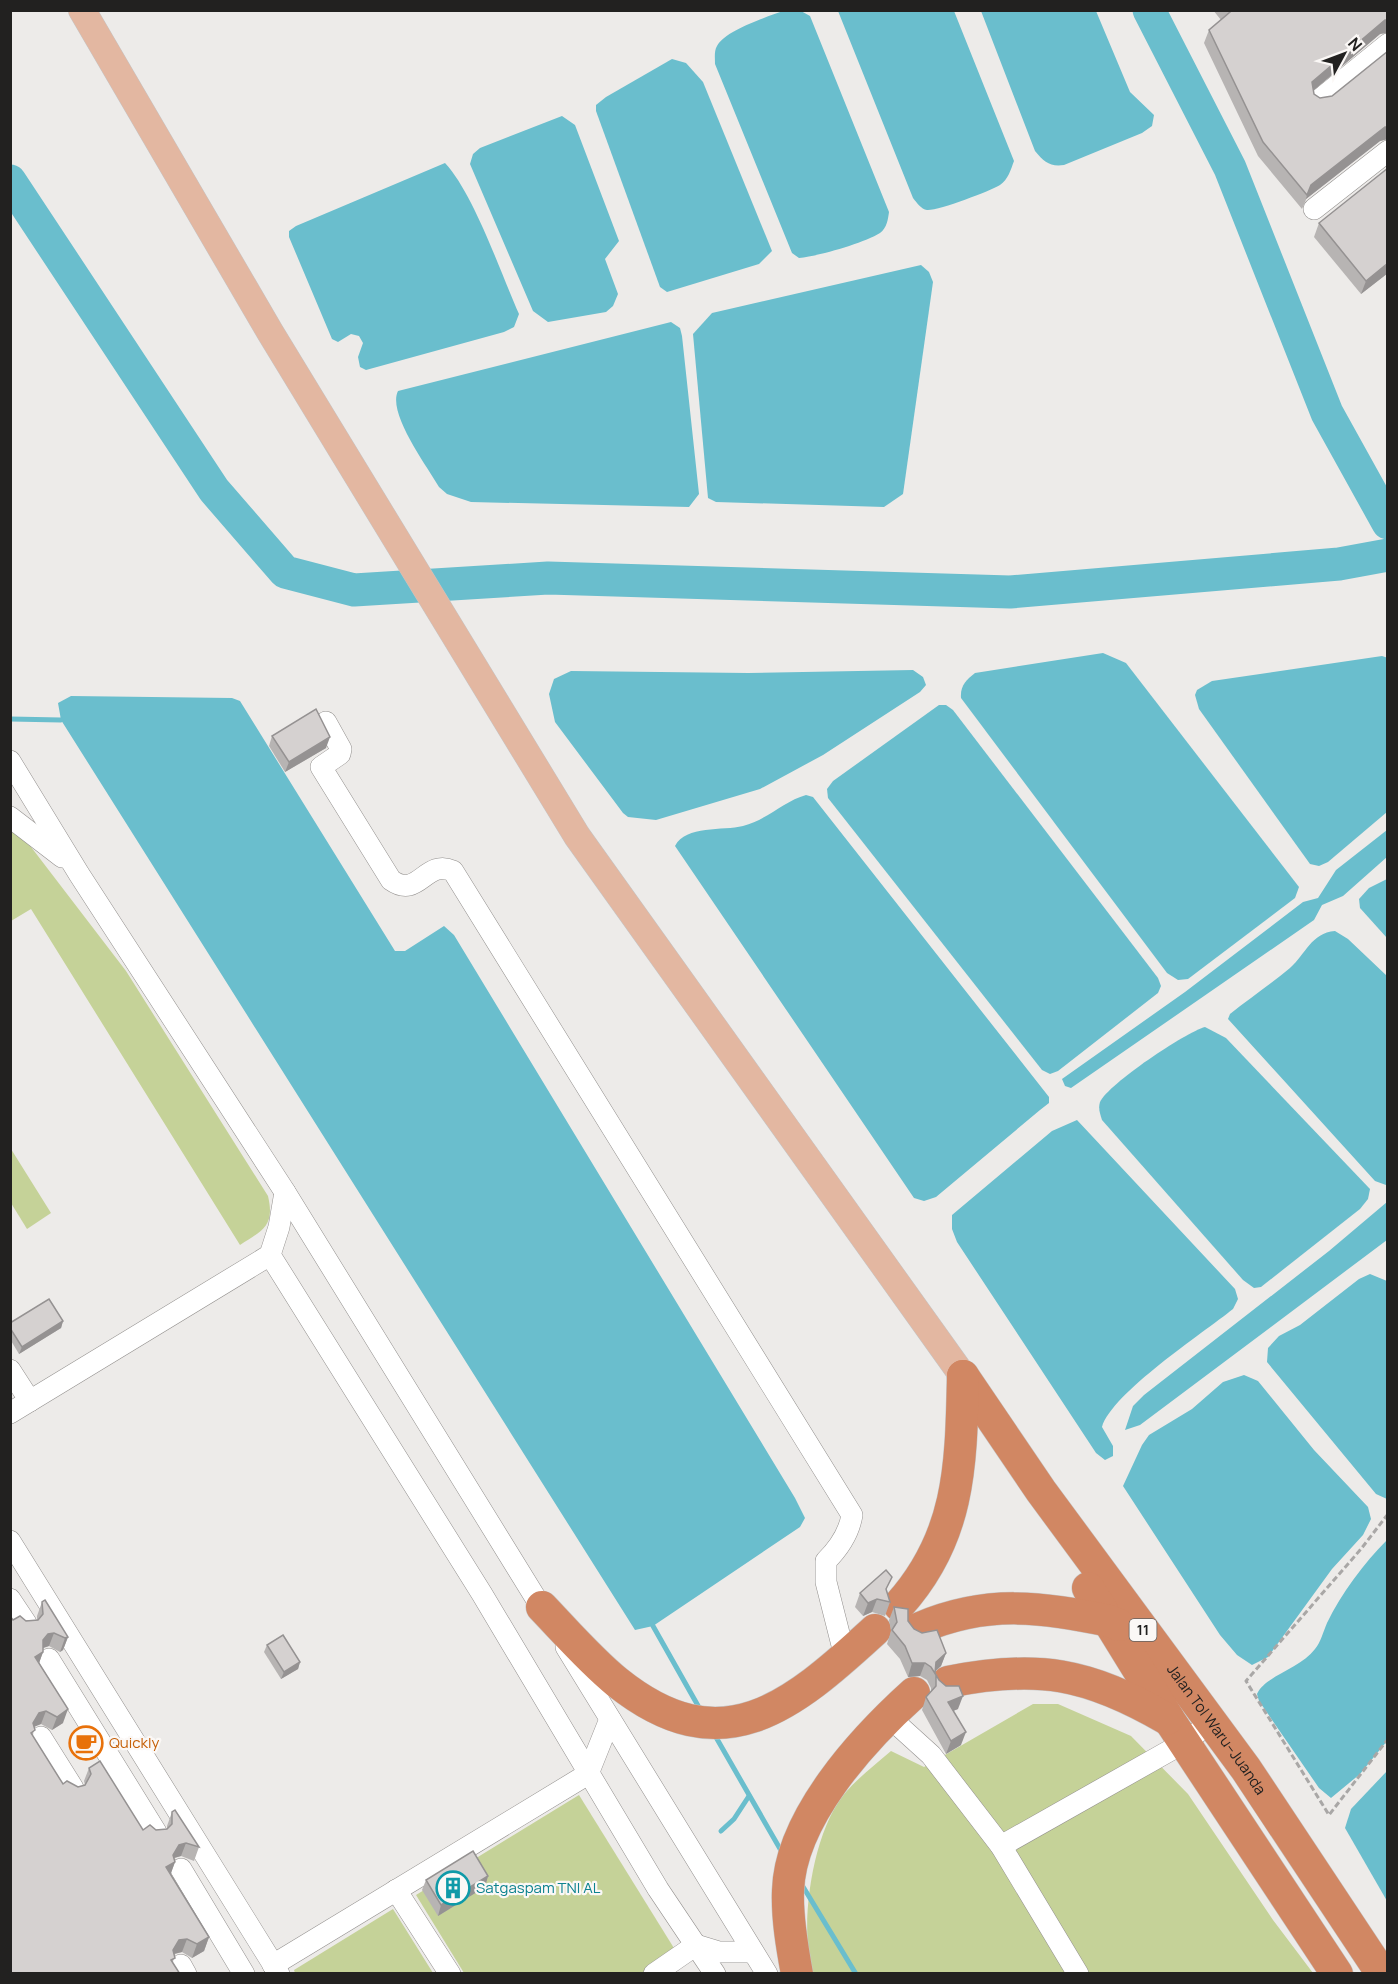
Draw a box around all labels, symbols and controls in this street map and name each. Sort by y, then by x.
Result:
north arrow [1314,24,1374,84]
text: N [1343,33,1367,56]
road number: 11 [1130,1619,1156,1641]
street label: Jalan Tol Waru–Juanda [1162,1660,1271,1799]
cafe icon: Quickly [68,1725,104,1761]
place label: Quickly [109,1732,160,1753]
building icon: Satgaspam TNI AL [435,1870,471,1906]
place label: Satgaspam TNI AL [476,1877,601,1898]

